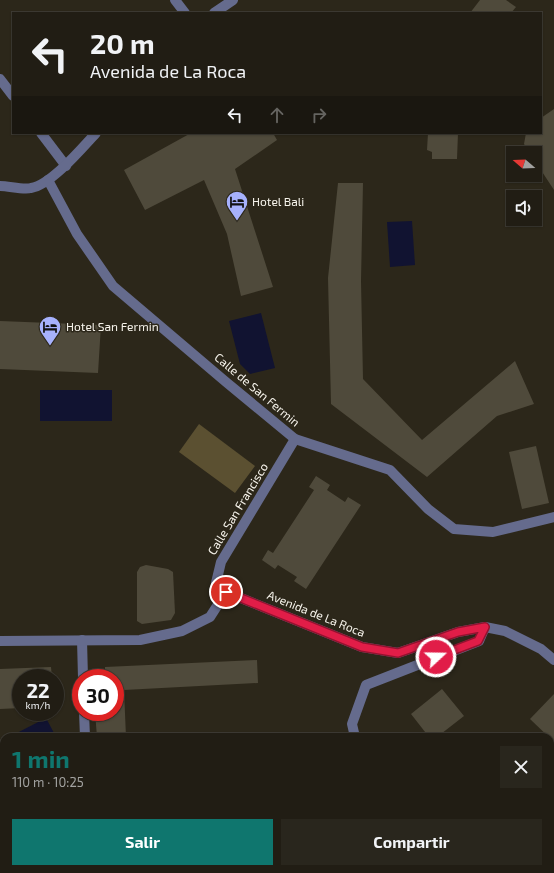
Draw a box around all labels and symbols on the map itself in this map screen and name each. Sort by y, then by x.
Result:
north arrow [506,146,542,182]
hotel icon: Hotel Bali [224,189,250,222]
place label: Hotel Bali [252,194,304,208]
hotel icon: Hotel San Fermin [37,314,63,347]
place label: Hotel San Fermin [66,319,159,333]
street label: Calle de San Fermin [212,350,303,429]
street label: Calle San Francisco [204,460,270,557]
pin [209,575,243,609]
street label: Avenida de La Roca [265,587,367,639]
position arrow [415,636,457,678]
speed limit sign: 30 [72,669,124,721]

